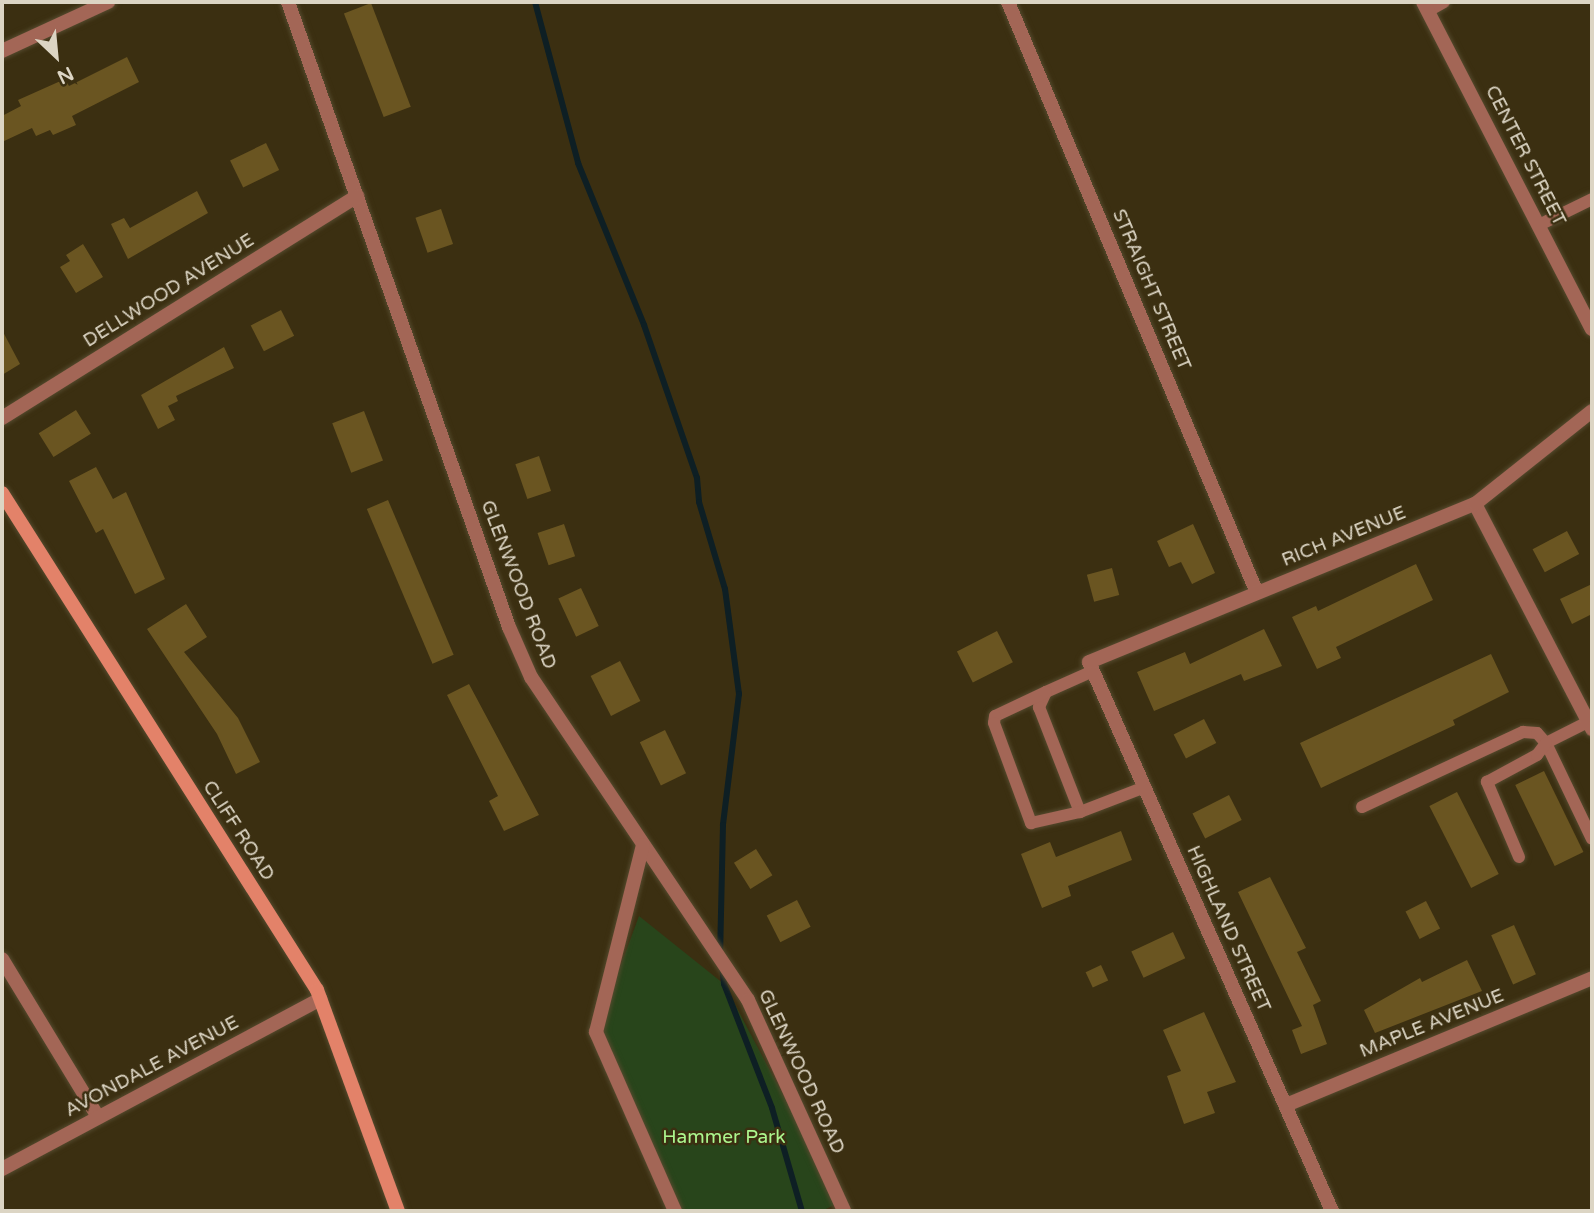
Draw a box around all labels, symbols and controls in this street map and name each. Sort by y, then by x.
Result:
north arrow [21,21,91,91]
text: N [54,62,77,88]
street label: CENTER STREET [1480,82,1570,230]
street label: STRAIGHT STREET [1107,206,1195,374]
street label: DELLWOOD AVENUE [79,229,259,353]
street label: GLENWOOD ROAD [475,497,561,673]
street label: RICH AVENUE [1279,502,1409,572]
street label: CLIFF ROAD [197,777,279,885]
street label: HIGHLAND STREET [1181,842,1275,1016]
street label: MAPLE AVENUE [1356,985,1508,1063]
street label: GLENWOOD ROAD [753,986,849,1158]
street label: AVONDALE AVENUE [61,1012,243,1122]
park label: Hammer Park [662,1127,786,1149]

